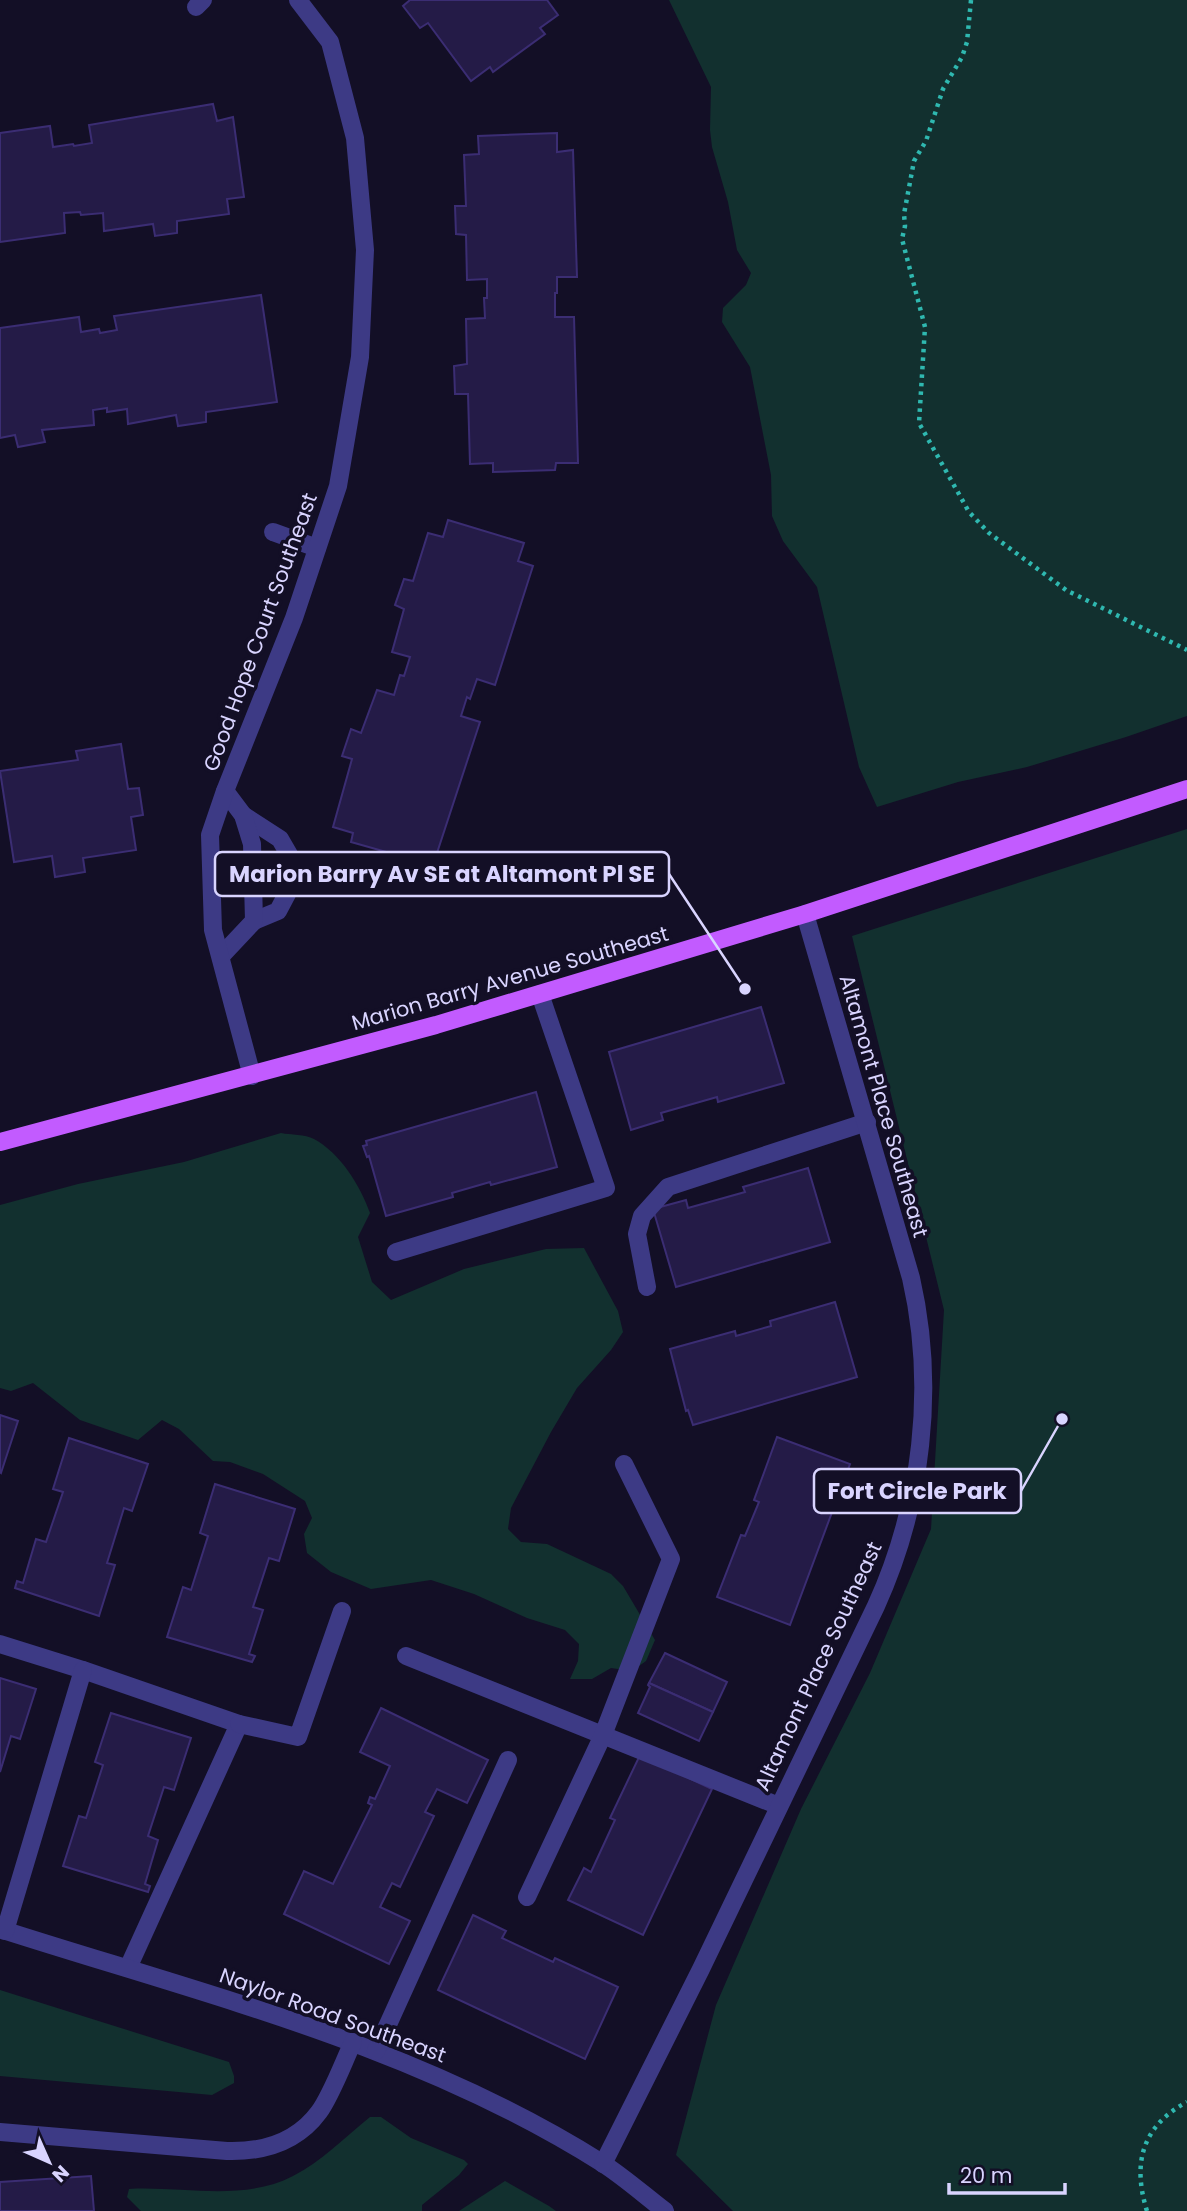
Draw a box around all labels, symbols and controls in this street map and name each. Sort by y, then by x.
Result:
street label: Good Hope Court Southeast [196,489,324,775]
callout: Marion Barry Av SE at Altamont Pl SE [215,852,669,896]
text: Marion Barry Av SE at Altamont Pl SE [229,858,655,890]
street label: Marion Barry Avenue Southeast [348,919,672,1037]
street label: Altamont Place Southeast [833,971,935,1241]
callout: Fort Circle Park [814,1469,1021,1513]
text: Fort Circle Park [827,1475,1007,1507]
street label: Altamont Place Southeast [747,1537,889,1795]
street label: Naylor Road Southeast [216,1960,450,2070]
north arrow [14,2127,84,2197]
scale bar [949,2152,1064,2196]
text: N [46,2159,75,2188]
text: 20 m [960,2161,1013,2190]

